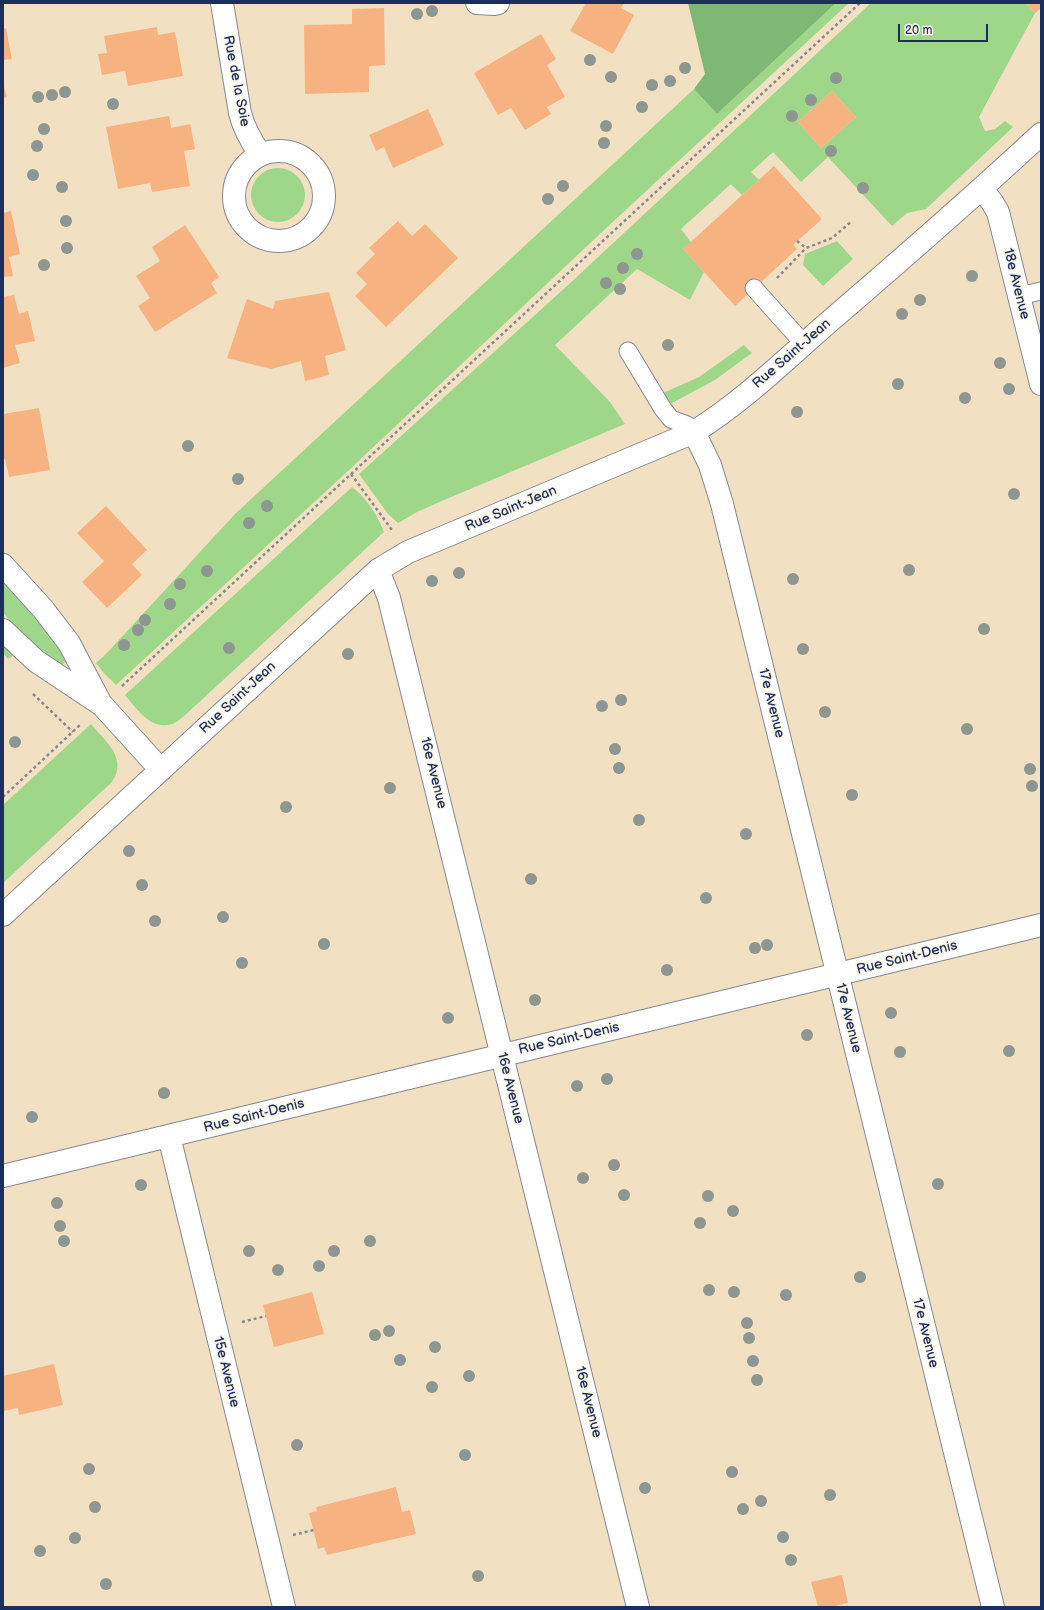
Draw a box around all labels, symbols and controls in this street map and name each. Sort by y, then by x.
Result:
scale bar [900,16,990,42]
text: 20 m [905,23,932,38]
street label: Rue de la Soie [219,34,253,128]
street label: 18e Avenue [999,247,1033,321]
street label: Rue Saint-Jean [750,316,834,392]
street label: Rue Saint-Jean [463,482,559,536]
street label: Rue Saint-Jean [196,658,280,738]
street label: 17e Avenue [754,666,788,740]
street label: 16e Avenue [416,736,450,810]
street label: Rue Saint-Denis [855,937,959,979]
street label: 17e Avenue [831,981,865,1055]
street label: Rue Saint-Denis [517,1019,621,1059]
street label: 16e Avenue [493,1051,527,1125]
street label: Rue Saint-Denis [202,1095,306,1137]
street label: 17e Avenue [908,1296,942,1370]
street label: 15e Avenue [209,1335,243,1409]
street label: 16e Avenue [571,1365,605,1439]

